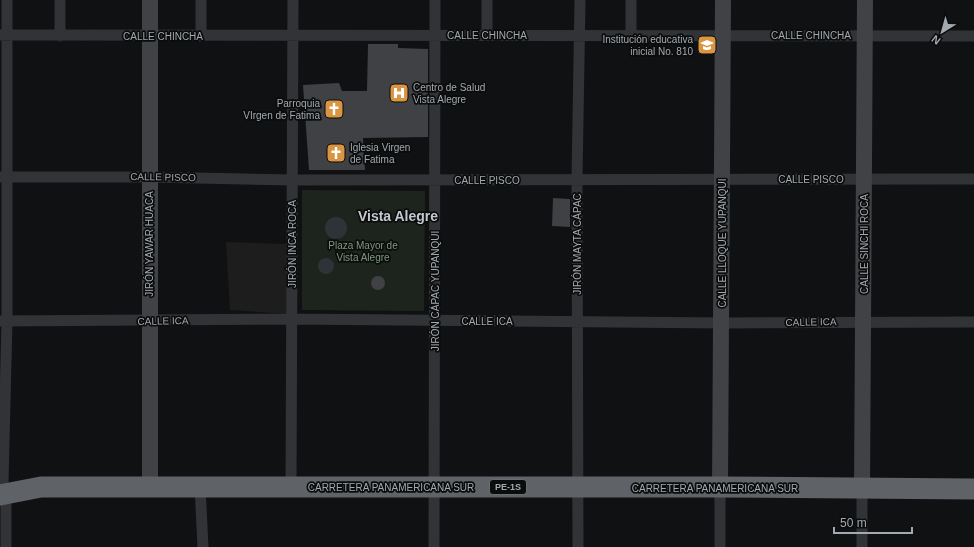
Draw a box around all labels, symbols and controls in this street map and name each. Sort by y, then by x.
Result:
north arrow [922,12,962,52]
street label: CALLE CHINCHA [447,30,527,41]
street label: CALLE CHINCHA [771,30,851,41]
street label: CALLE CHINCHA [123,31,203,42]
text: N [929,33,943,47]
place label: Institución educativa inicial No. 810 [602,34,693,57]
school or university icon: Institución educativa inicial No. 810 [696,34,718,56]
hospital icon: Centro de Salud Vista Alegre [388,82,410,104]
place label: Centro de Salud Vista Alegre [413,82,485,105]
place label: Parroquia VIrgen de Fatima [243,98,320,121]
church icon: Parroquia VIrgen de Fatima [323,98,345,120]
church icon: Iglesia Virgen de Fatima [325,142,347,164]
place label: Iglesia Virgen de Fatima [350,142,410,165]
street label: CALLE PISCO [130,171,196,183]
street label: CALLE PISCO [778,174,844,185]
street label: CALLE PISCO [454,175,520,186]
street label: CALLE LLOQUE YUPANQUI [717,178,728,308]
street label: JIRÓN YAWAR HUACA [143,191,155,297]
street label: JIRÓN MAYTA CÁPAC [571,193,583,295]
street label: CALLE SINCHI ROCA [859,194,870,294]
street label: JIRÓN INCA ROCA [286,200,298,288]
district label: Vista Alegre [358,208,438,224]
street label: JIRÓN CÁPAC YUPANQUI [429,231,441,351]
park label: Plaza Mayor de Vista Alegre [328,240,398,263]
street label: CALLE ICA [137,315,189,327]
street label: CALLE ICA [461,316,513,327]
street label: CALLE ICA [785,316,837,328]
road number: PE-1S [490,480,526,494]
street label: CARRETERA PANAMERICANA SUR [308,482,474,493]
street label: CARRETERA PANAMERICANA SUR [632,483,798,494]
scale bar [834,509,912,535]
text: 50 m [840,516,867,530]

